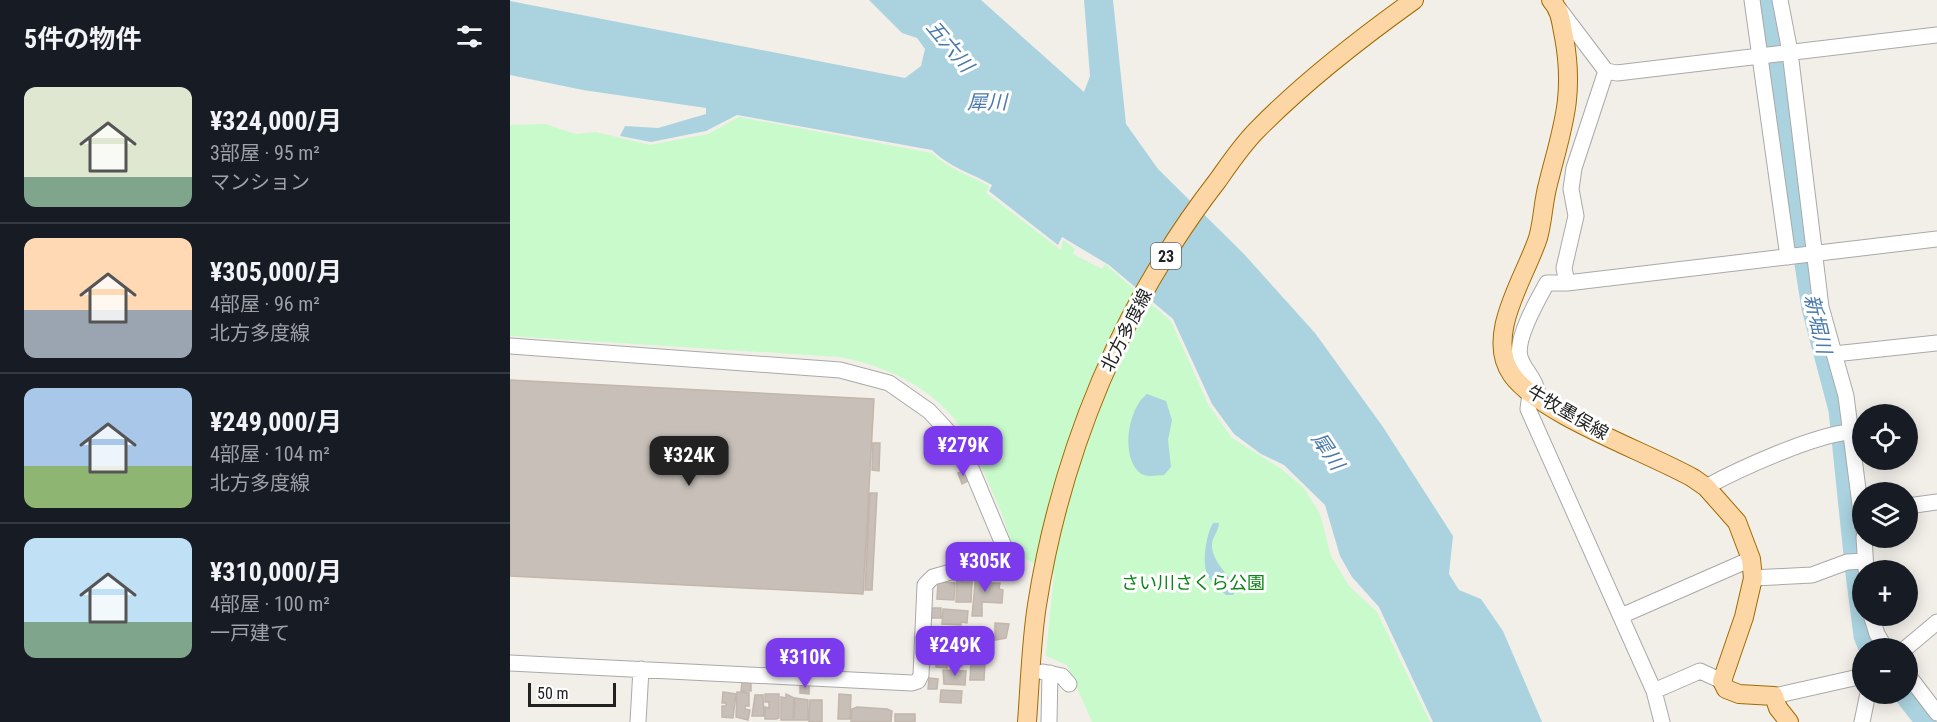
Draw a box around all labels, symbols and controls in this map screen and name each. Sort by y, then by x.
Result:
water label: 五六川 [922,15,980,78]
icon: filters [453,20,486,53]
text: 5件の物件 [24,24,141,54]
water label: 犀川 [967,90,1009,114]
text: ¥324,000/月 [210,106,342,136]
icon: home [72,111,144,183]
text: 3部屋 · 95 m² [210,141,320,165]
text: マンション [210,170,310,194]
road number: 23 [1151,243,1181,269]
text: ¥305,000/月 [210,257,342,287]
icon: home [72,262,144,334]
street label: 北方多度線 [1096,285,1156,375]
text: 4部屋 · 96 m² [210,292,320,316]
water label: 新堀川 [1800,292,1837,358]
text: 北方多度線 [210,321,310,345]
street label: 牛牧墨俣線 [1524,380,1612,444]
map controls [1852,404,1918,704]
button: locate [1852,404,1918,470]
text: ¥249,000/月 [210,407,342,437]
icon: home [72,412,144,484]
pin: ¥279K [921,426,1005,477]
water label: 犀川 [1307,428,1350,476]
text: ¥279K [938,433,988,457]
pin: ¥324K [647,436,731,487]
text: 4部屋 · 104 m² [210,442,330,466]
text: ¥324K [664,443,714,467]
text: 北方多度線 [210,471,310,495]
button: layers [1852,482,1918,548]
pin: ¥305K [943,542,1027,593]
text: ¥305K [960,549,1010,573]
text: ¥310,000/月 [210,557,342,587]
button: + [1852,560,1918,626]
icon: home [72,562,144,634]
park label: さい川さくら公園 [1121,572,1265,593]
text: 4部屋 · 100 m² [210,592,330,616]
text: 一戸建て [210,621,290,645]
pin: ¥249K [913,626,997,677]
text: ¥249K [930,633,980,657]
pin: ¥310K [763,638,847,689]
button: − [1852,638,1918,704]
text: ¥310K [780,645,830,669]
scale bar [528,680,616,708]
text: 50 m [537,684,569,703]

